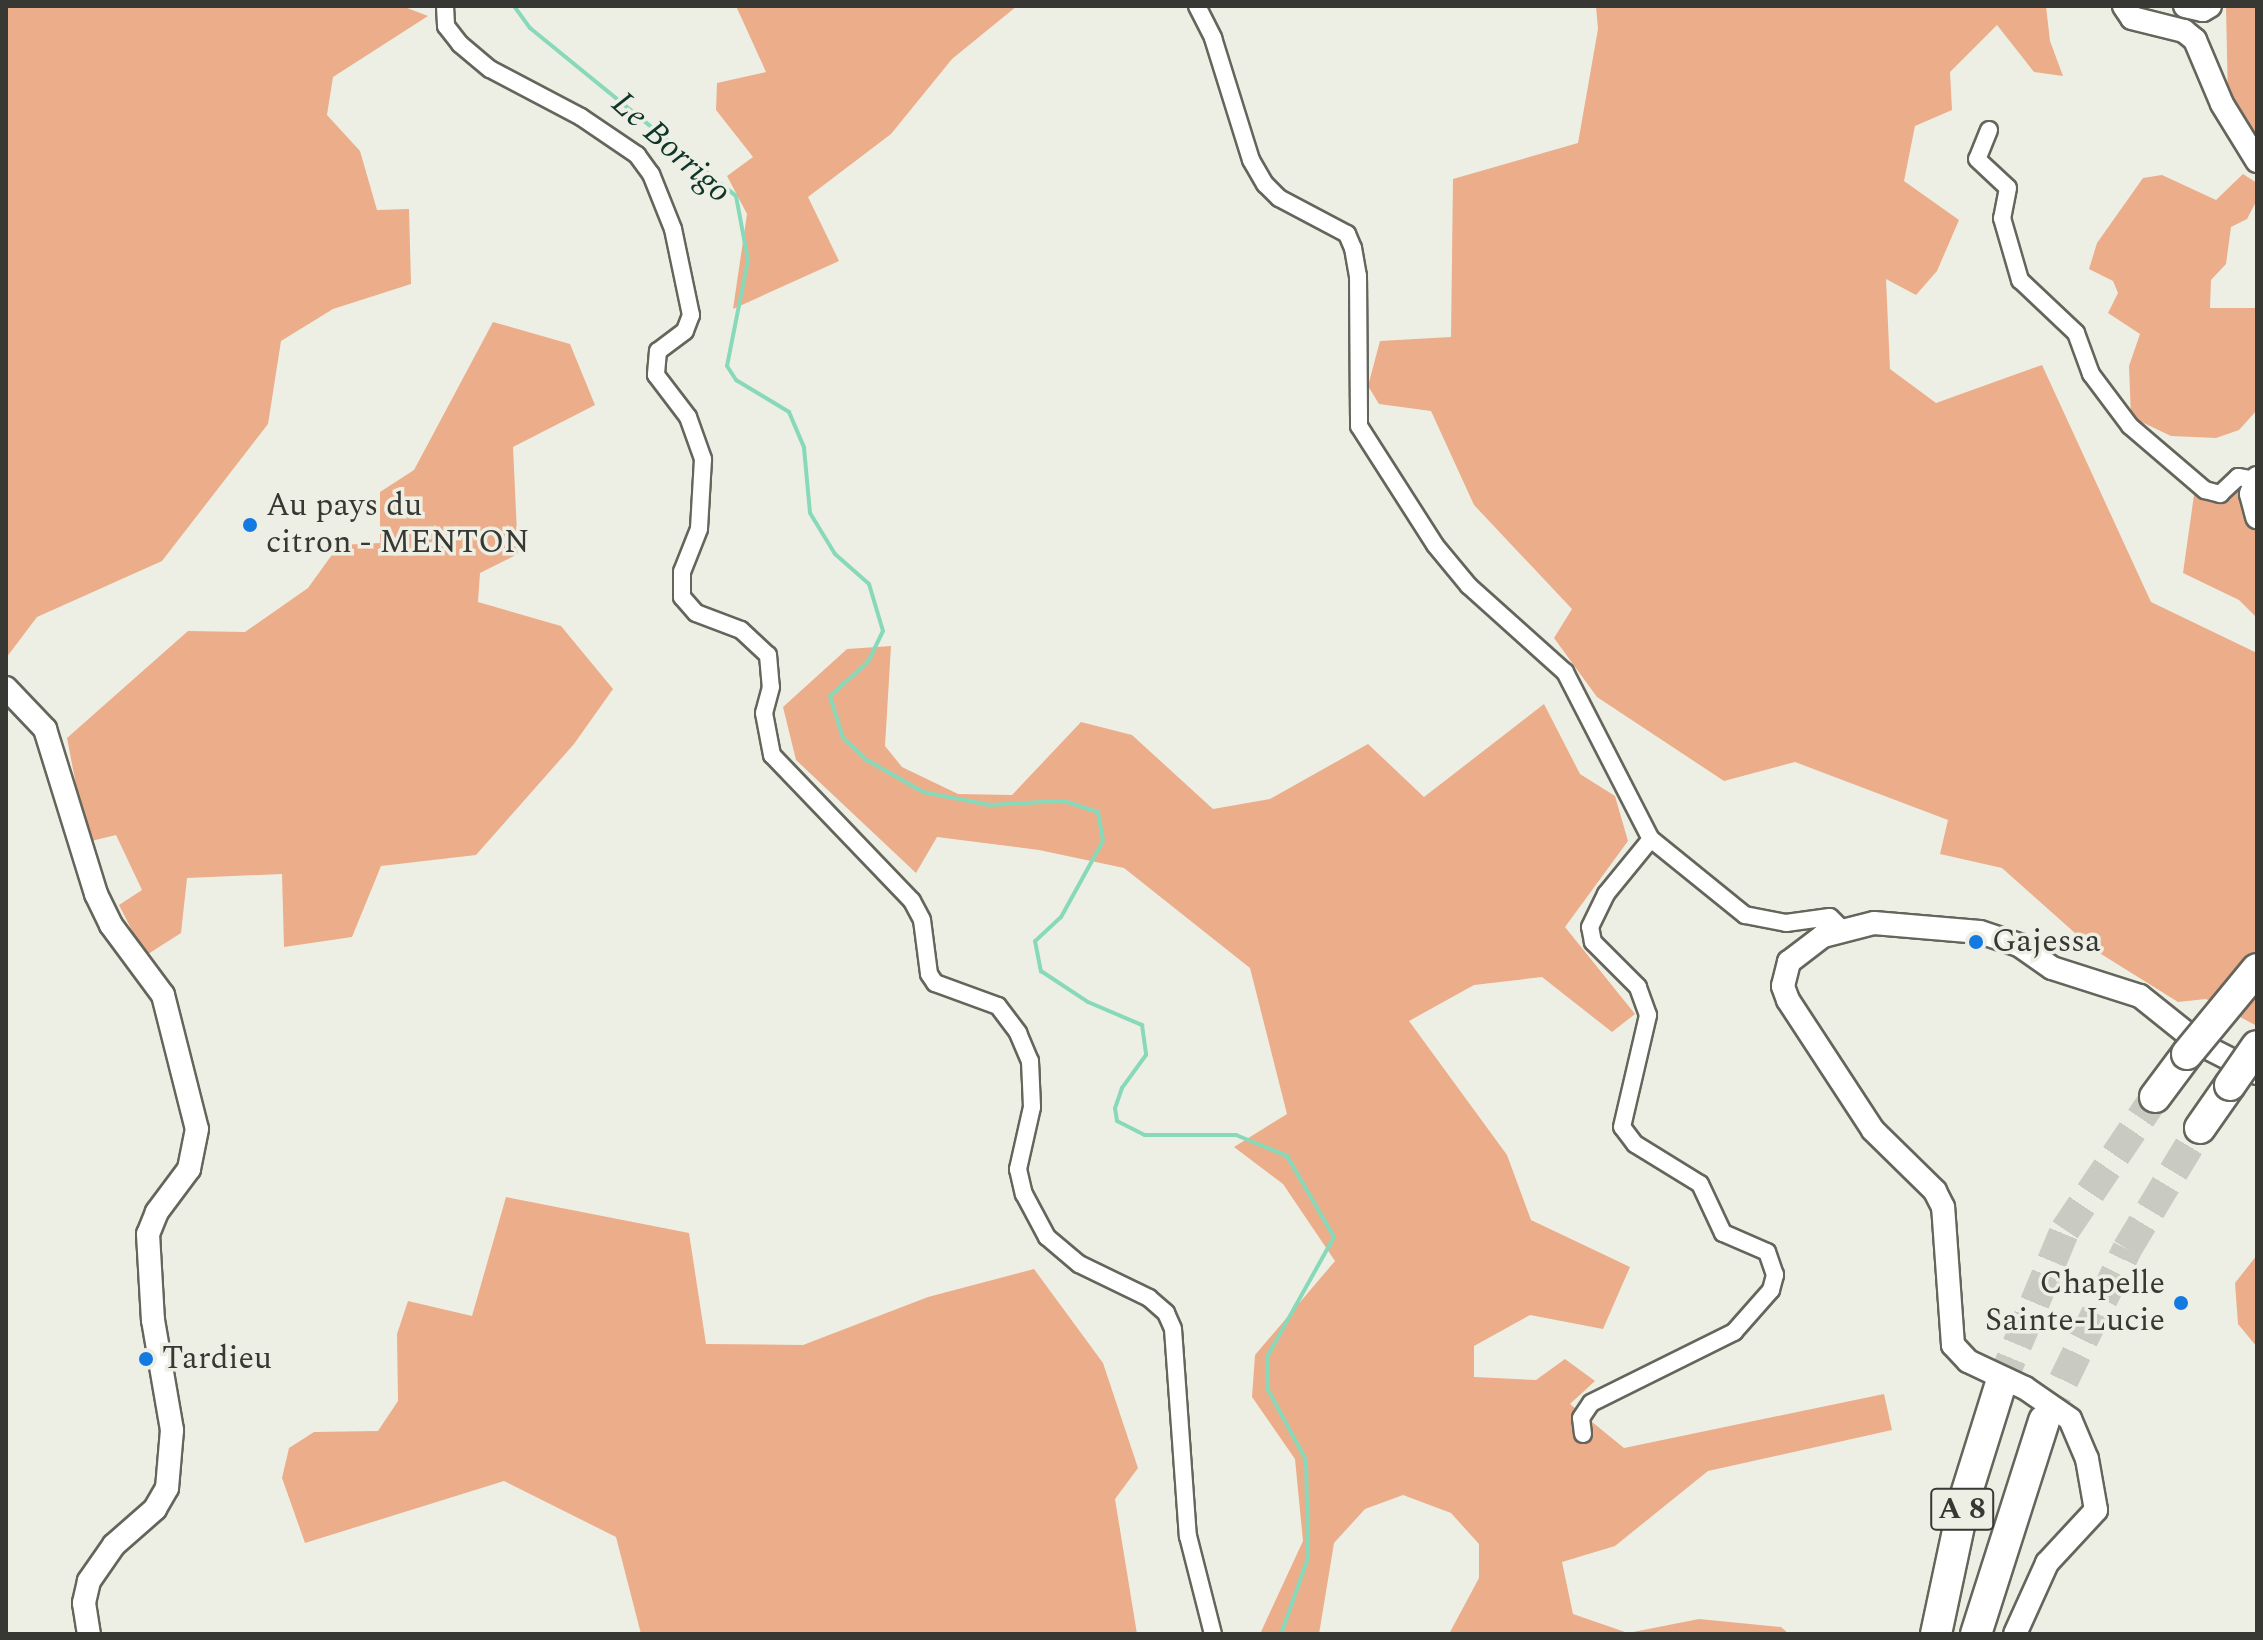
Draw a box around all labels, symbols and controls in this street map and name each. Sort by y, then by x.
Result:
water label: Le Borrigo [603,84,739,212]
place label: Au pays du citron - MENTON [266,488,530,563]
marker: Au pays du citron - MENTON [241,516,259,534]
place label: Gajessa [1992,923,2101,961]
marker: Gajessa [1967,933,1985,951]
place label: Chapelle Sainte-Lucie [1985,1266,2165,1341]
marker: Chapelle Sainte-Lucie [2172,1294,2190,1312]
place label: Tardieu [162,1340,272,1378]
marker: Tardieu [137,1350,155,1368]
road number: A 8 [1930,1483,1994,1535]

